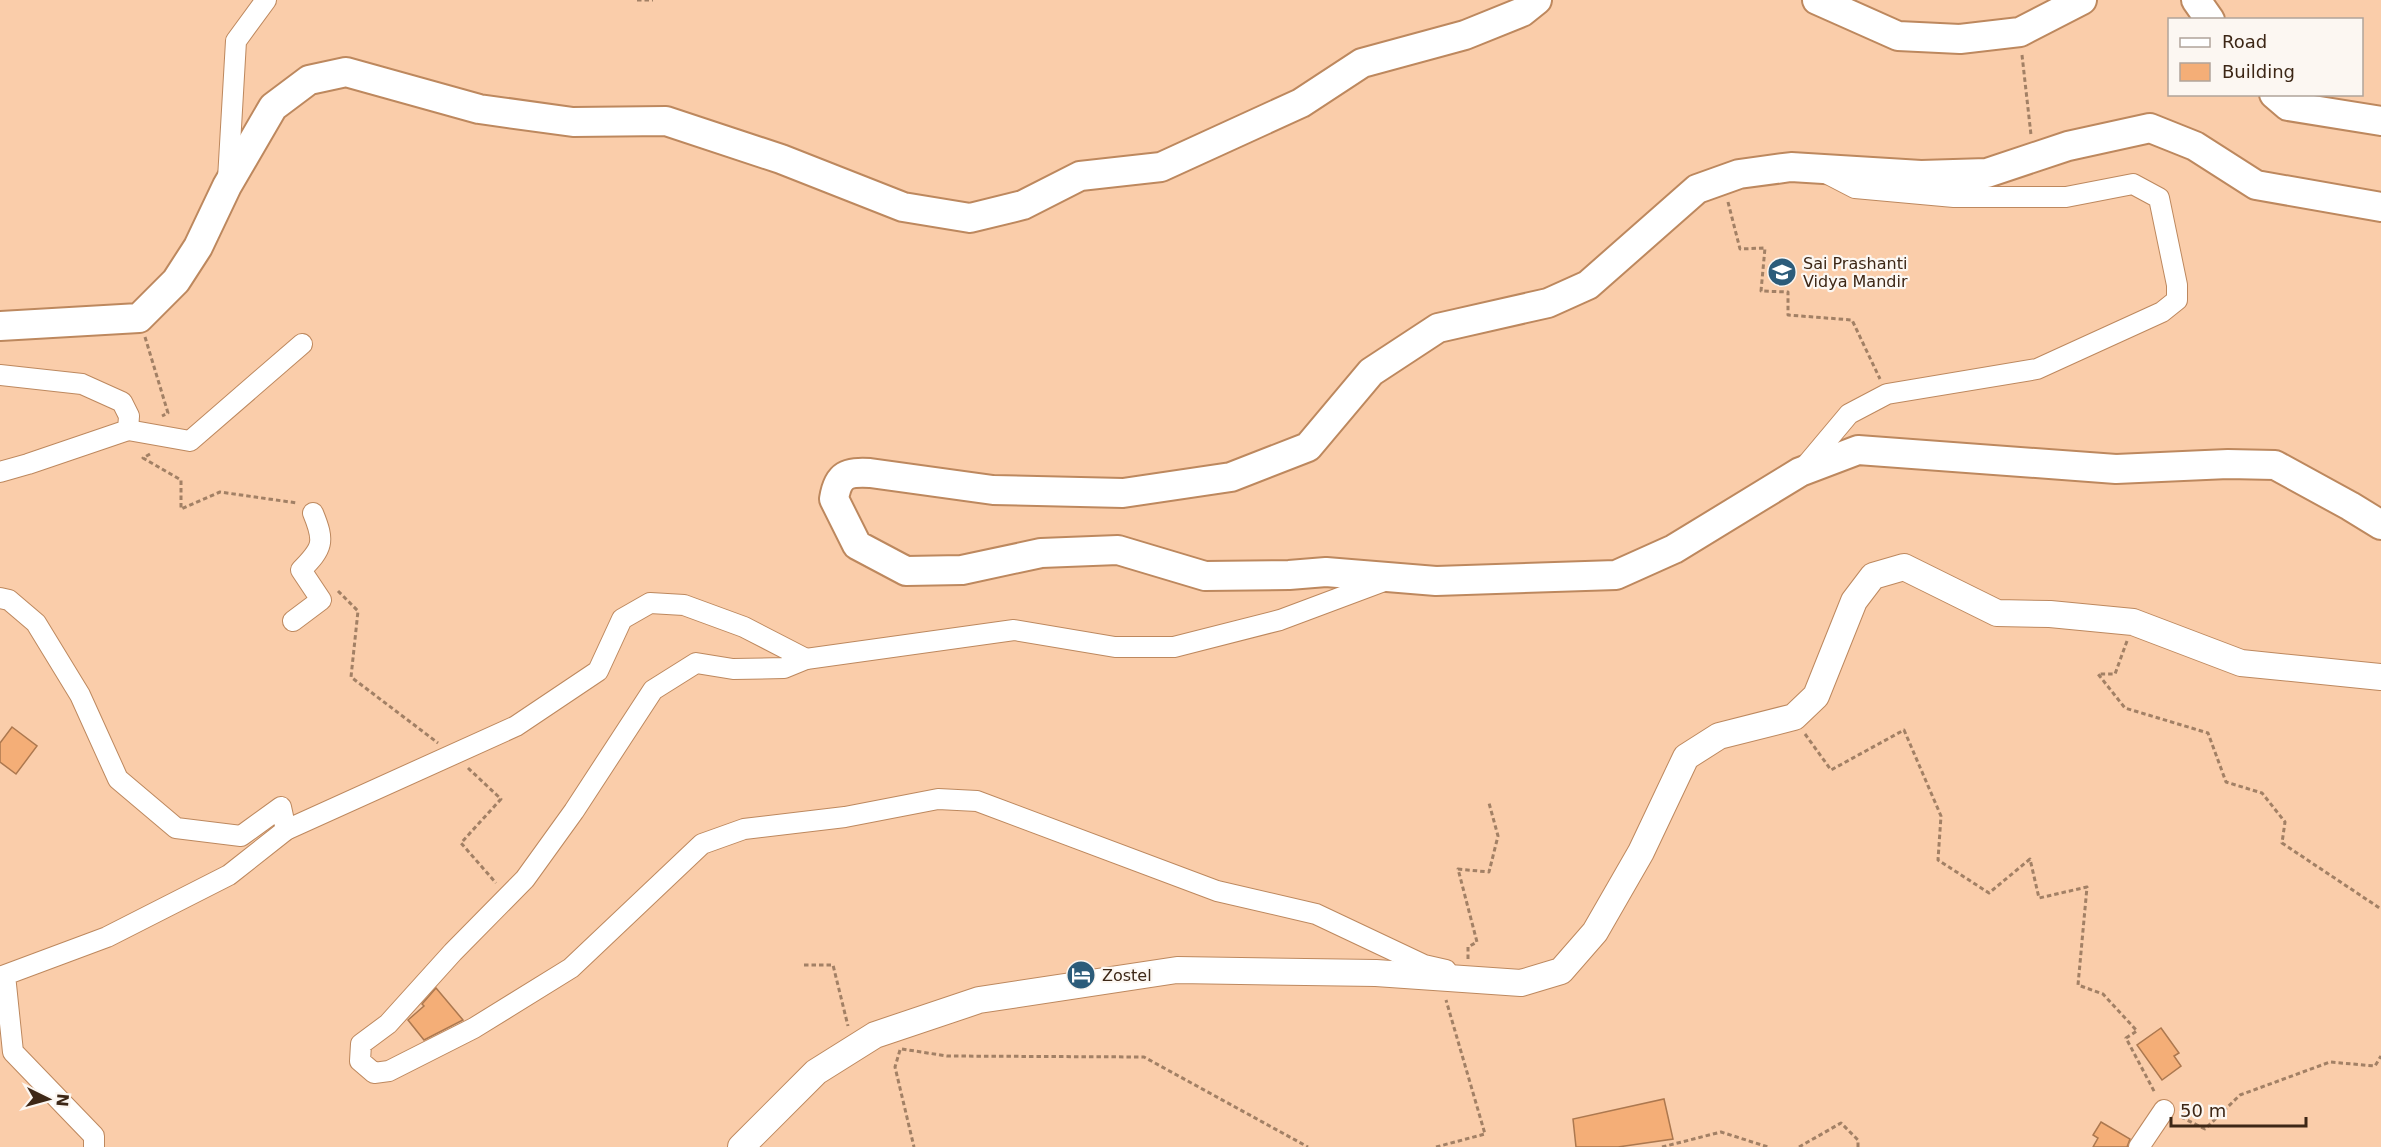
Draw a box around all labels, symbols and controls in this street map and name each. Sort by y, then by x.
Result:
legend [2168,18,2363,96]
text: Road [2222,31,2267,52]
text: Building [2222,61,2295,82]
place label: Sai Prashanti Vidya Mandir [1803,254,1908,291]
school or university icon: Sai Prashanti Vidya Mandir [1766,256,1798,288]
hotel icon: Zostel [1065,959,1097,991]
place label: Zostel [1102,966,1152,985]
north arrow [18,1069,78,1129]
scale bar [2171,1090,2306,1128]
text: N [52,1093,72,1108]
text: 50 m [2180,1100,2226,1121]

